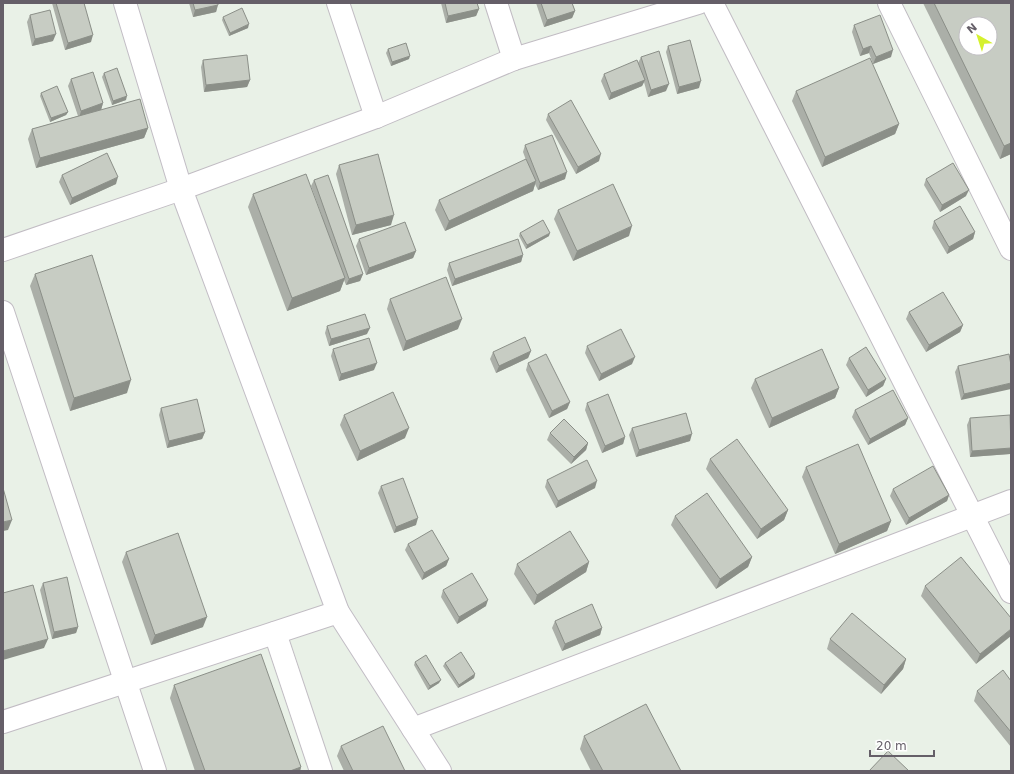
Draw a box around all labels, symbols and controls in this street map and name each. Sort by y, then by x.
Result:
north arrow [958,16,998,56]
text: N [964,21,980,37]
scale bar [870,732,934,758]
text: 20 m [876,739,907,753]

